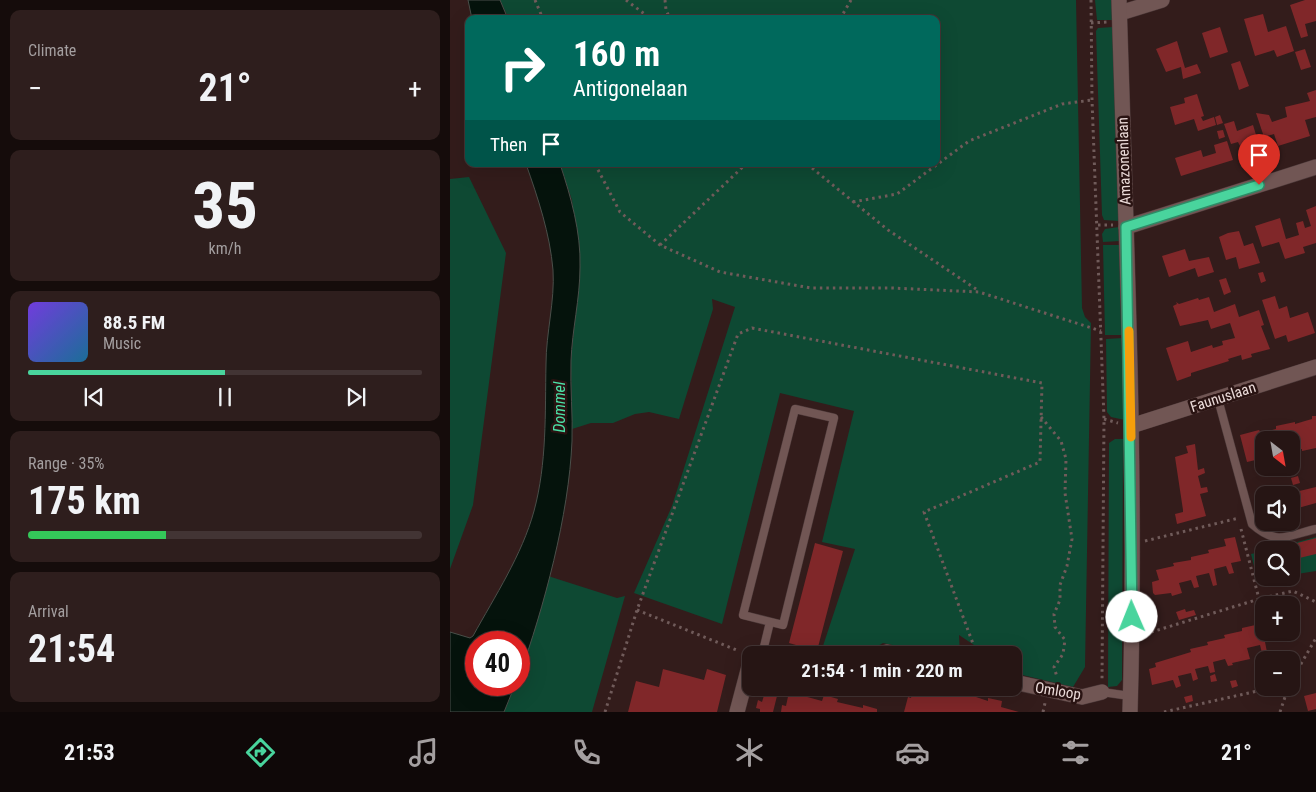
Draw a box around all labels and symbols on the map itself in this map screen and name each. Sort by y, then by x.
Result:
street label: Amazonenlaan [1113,117,1135,205]
pin [1238,134,1280,185]
street label: Faunuslaan [1188,378,1258,416]
water label: Dommel [550,381,569,432]
north arrow [1255,431,1300,476]
position arrow [1105,590,1157,642]
speed limit sign: 40 [465,631,530,696]
street label: Omloop [1034,678,1082,704]

